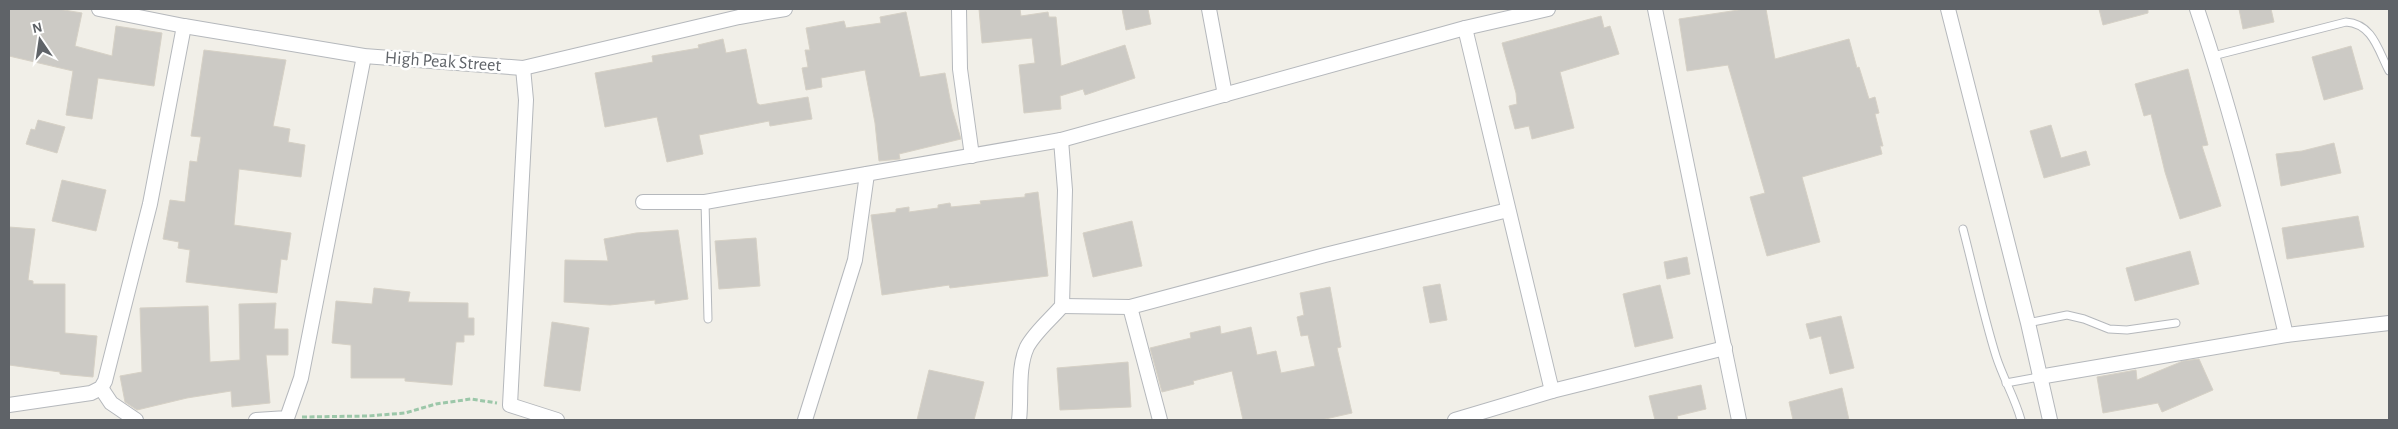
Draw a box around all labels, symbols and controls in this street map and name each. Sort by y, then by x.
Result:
north arrow [15,15,65,65]
text: N [31,20,44,36]
street label: High Peak Street [384,49,502,75]

